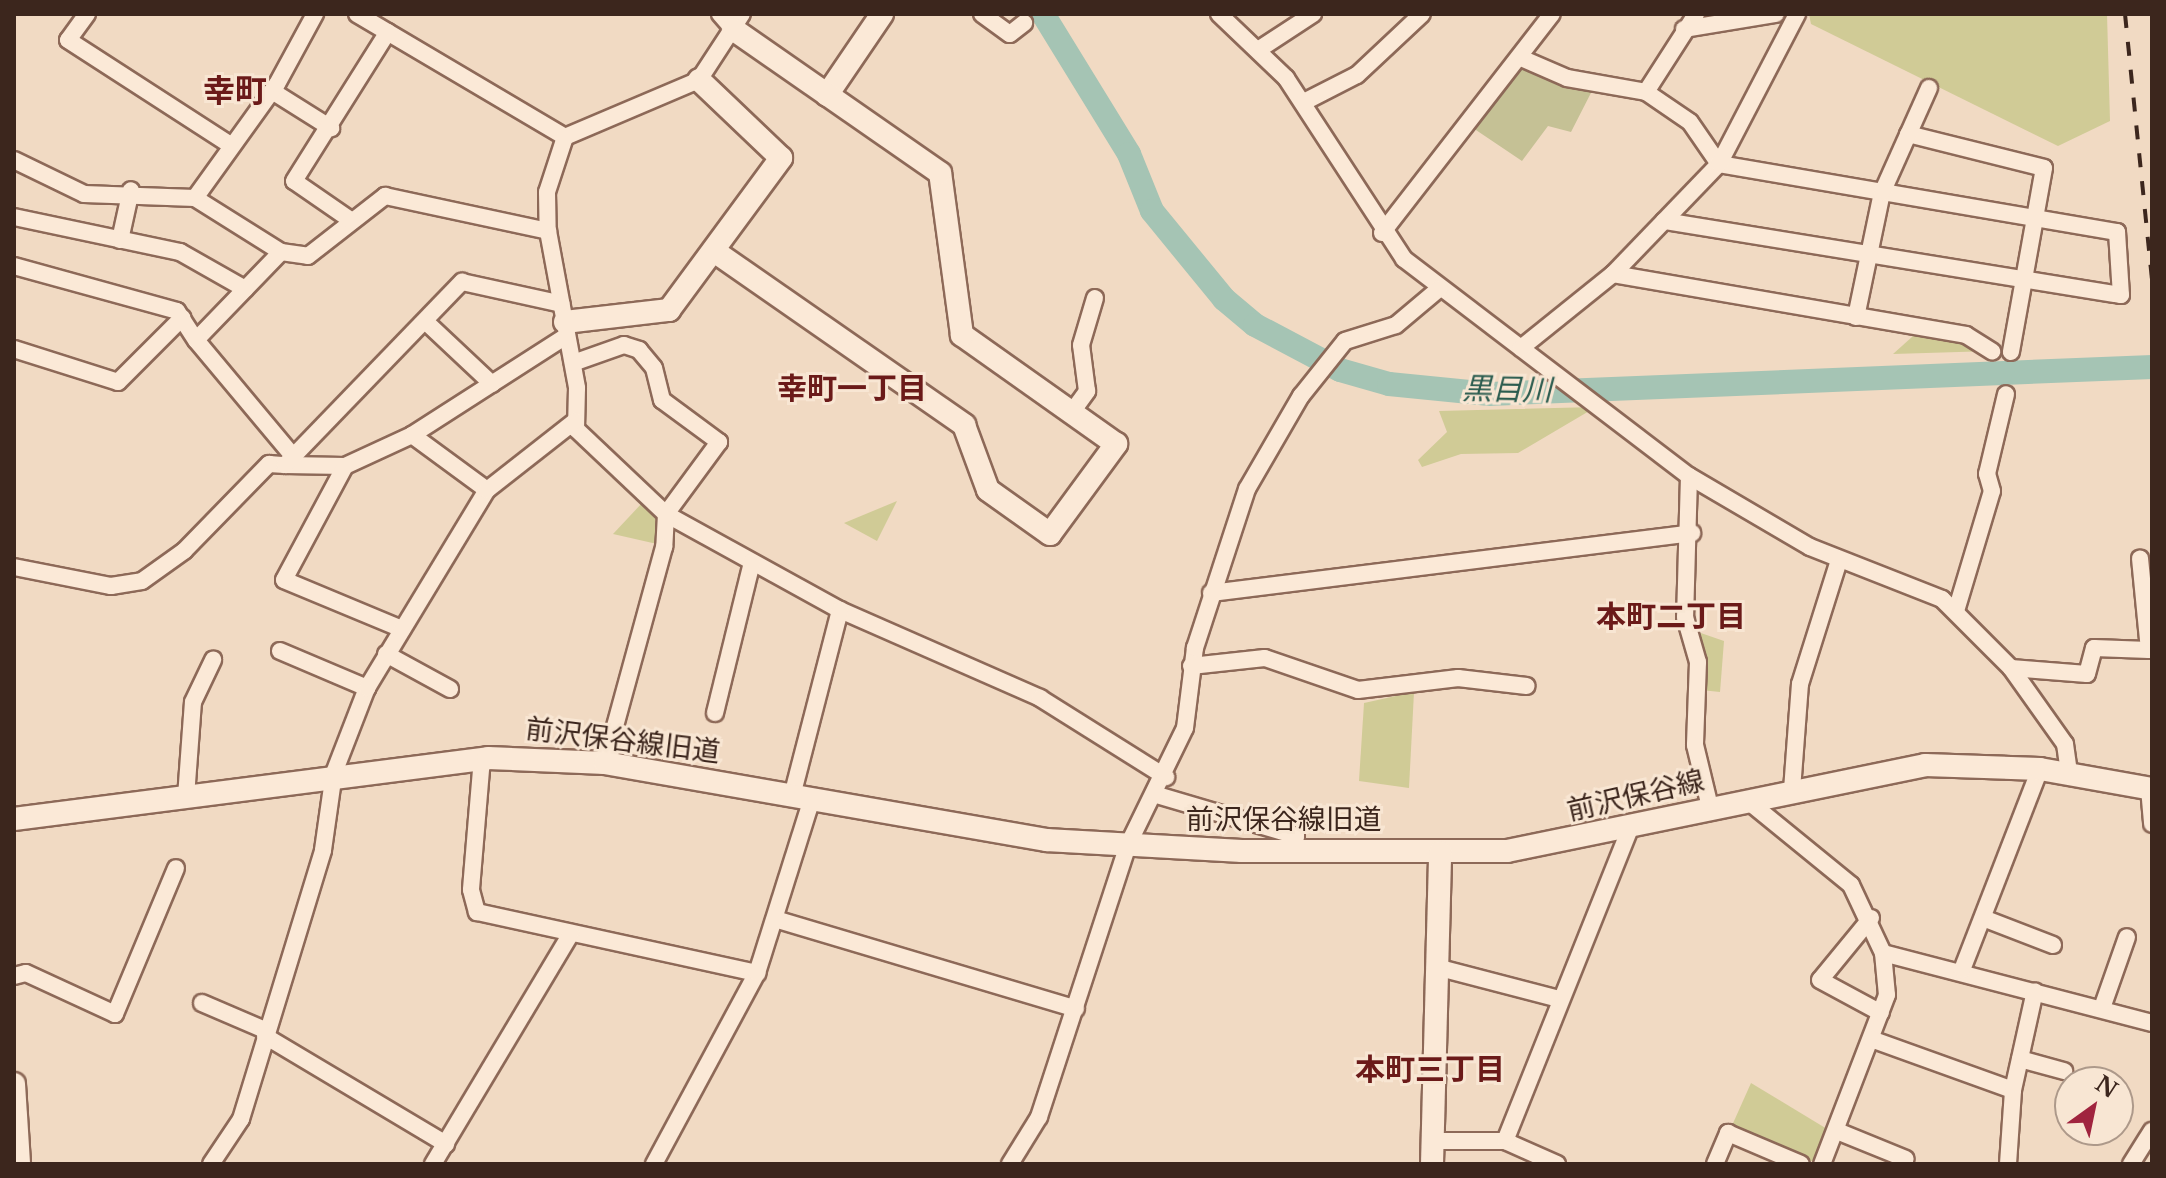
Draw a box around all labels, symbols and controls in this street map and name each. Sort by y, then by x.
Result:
district label: 幸町 [203,72,267,110]
district label: 幸町一丁目 [777,371,927,407]
water label: 黒目川 [1462,371,1552,409]
district label: 本町二丁目 [1596,599,1746,635]
street label: 前沢保谷線旧道 [524,712,722,770]
street label: 前沢保谷線 [1564,764,1708,828]
street label: 前沢保谷線旧道 [1186,803,1382,837]
district label: 本町三丁目 [1355,1052,1505,1088]
north arrow [2054,1066,2134,1146]
text: N [2090,1070,2122,1104]

